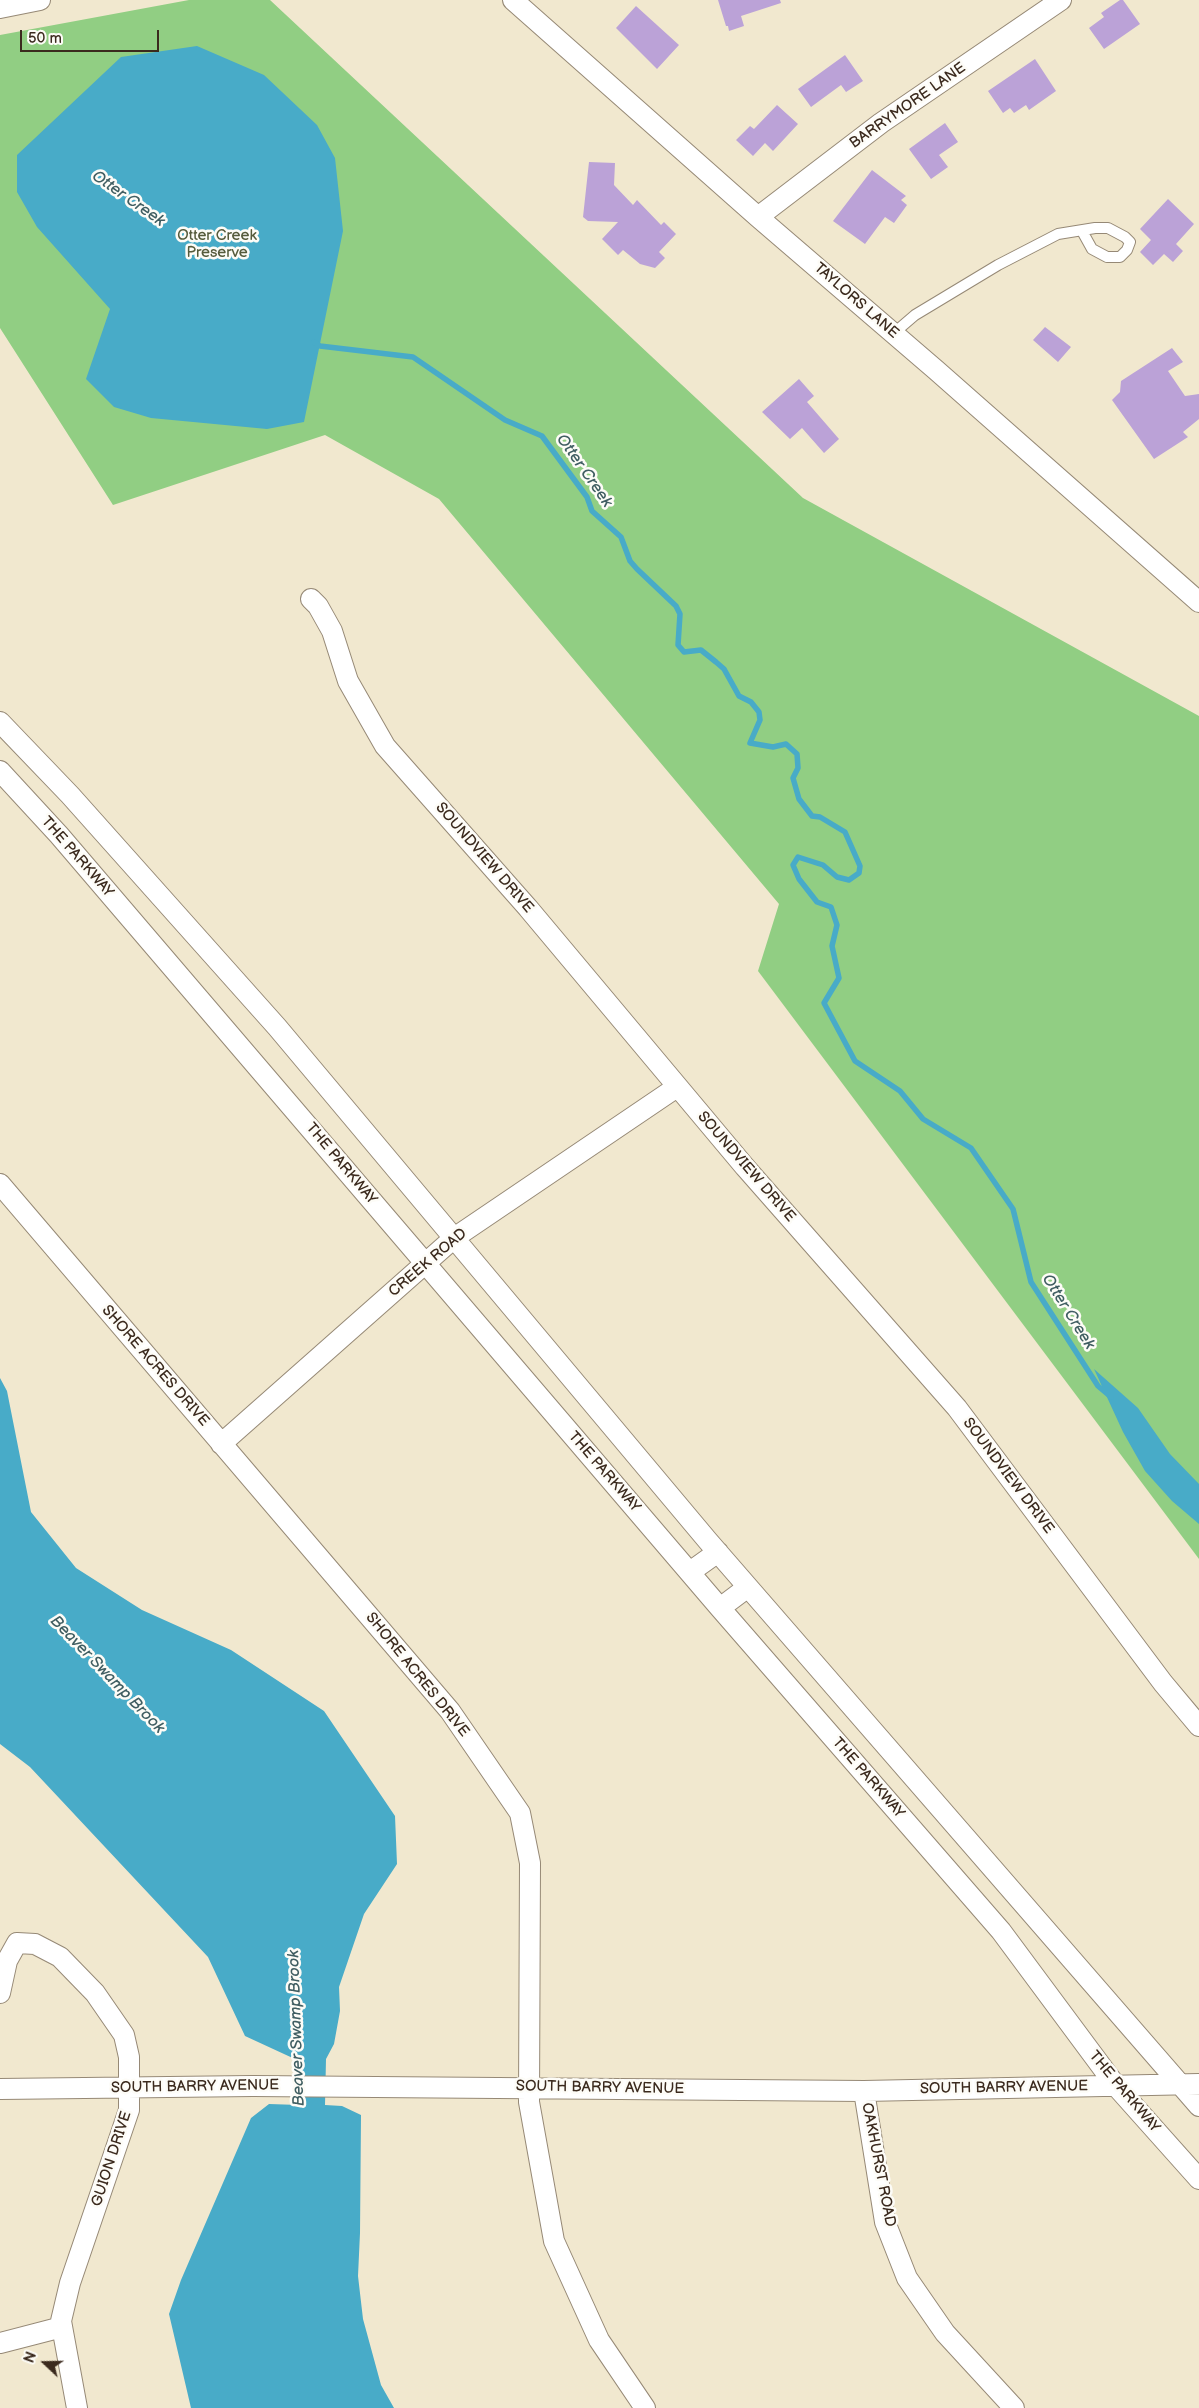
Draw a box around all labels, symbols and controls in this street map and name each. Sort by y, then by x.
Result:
scale bar [22,20,161,52]
text: 50 m [28,29,62,48]
street label: BARRYMORE LANE [847,59,969,153]
water label: Otter Creek [88,167,168,231]
park label: Otter Creek Preserve [177,227,257,262]
street label: TAYLORS LANE [810,259,902,343]
water label: Otter Creek [552,431,616,511]
street label: SOUNDVIEW DRIVE [431,799,537,917]
street label: THE PARKWAY [37,813,117,901]
street label: SOUNDVIEW DRIVE [693,1108,799,1226]
street label: THE PARKWAY [302,1120,380,1208]
street label: CREEK ROAD [385,1225,471,1301]
water label: Otter Creek [1037,1271,1099,1353]
street label: SHORE ACRES DRIVE [98,1302,212,1430]
street label: SOUNDVIEW DRIVE [959,1415,1057,1537]
street label: THE PARKWAY [564,1428,644,1516]
street label: SHORE ACRES DRIVE [361,1609,473,1741]
water label: Beaver Swamp Brook [46,1612,168,1738]
street label: THE PARKWAY [828,1734,908,1822]
water label: Beaver Swamp Brook [285,1950,309,2106]
street label: THE PARKWAY [1085,2048,1163,2136]
street label: SOUTH BARRY AVENUE [111,2077,279,2097]
street label: SOUTH BARRY AVENUE [516,2078,684,2098]
street label: SOUTH BARRY AVENUE [920,2078,1088,2098]
street label: OAKHURST ROAD [857,2101,899,2229]
street label: GUION DRIVE [88,2109,136,2209]
north arrow [20,2338,70,2388]
text: N [21,2349,40,2365]

